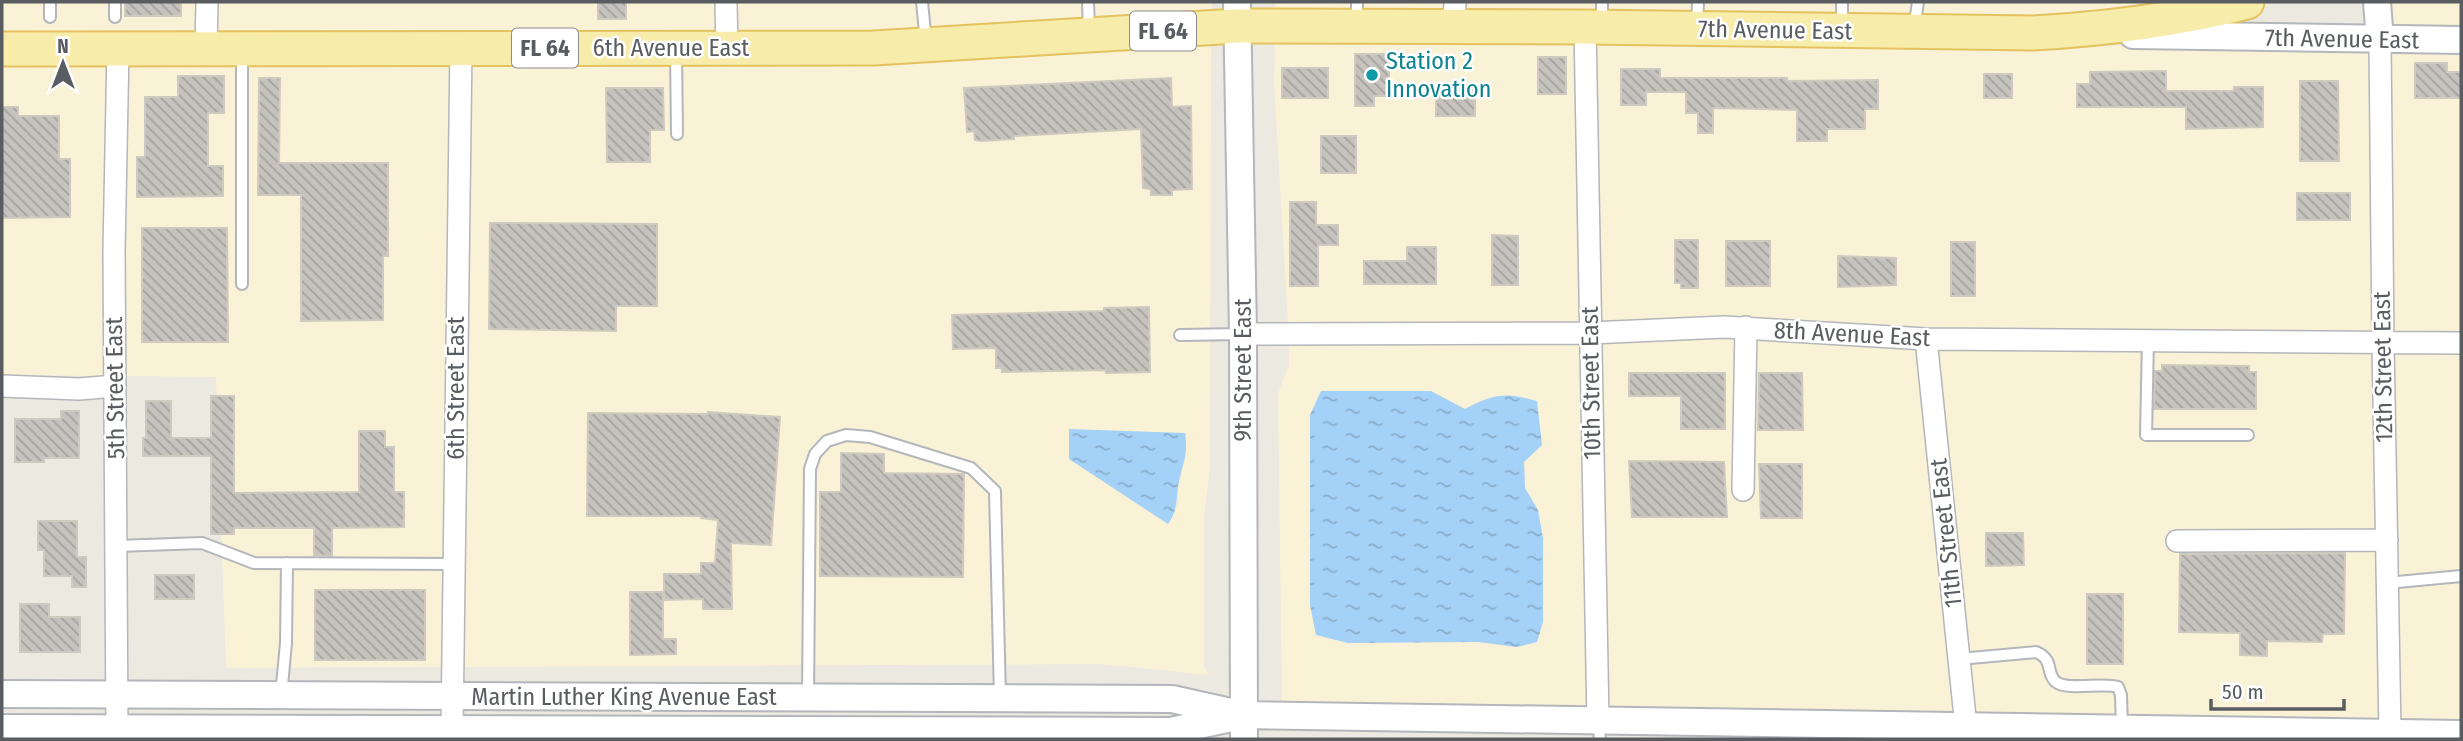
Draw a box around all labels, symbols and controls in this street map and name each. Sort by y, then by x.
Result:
road number: FL 64 [1130,12,1196,50]
street label: 7th Avenue East [1698,15,1853,45]
street label: 7th Avenue East [2265,24,2420,54]
north arrow [28,28,98,98]
road number: FL 64 [512,28,578,68]
street label: 6th Avenue East [593,34,749,62]
text: N [57,35,69,58]
place label: Station 2 Innovation [1386,47,1491,103]
marker: Station 2 Innovation [1364,67,1380,83]
street label: 12th Street East [2368,291,2398,443]
street label: 9th Street East [1229,298,1257,442]
street label: 10th Street East [1576,306,1606,460]
street label: 5th Street East [100,316,130,459]
street label: 6th Street East [442,316,470,460]
street label: 8th Avenue East [1773,316,1931,352]
street label: 11th Street East [1924,457,1968,609]
scale bar [2211,668,2344,712]
text: 50 m [2222,679,2264,705]
street label: Martin Luther King Avenue East [471,683,777,711]

